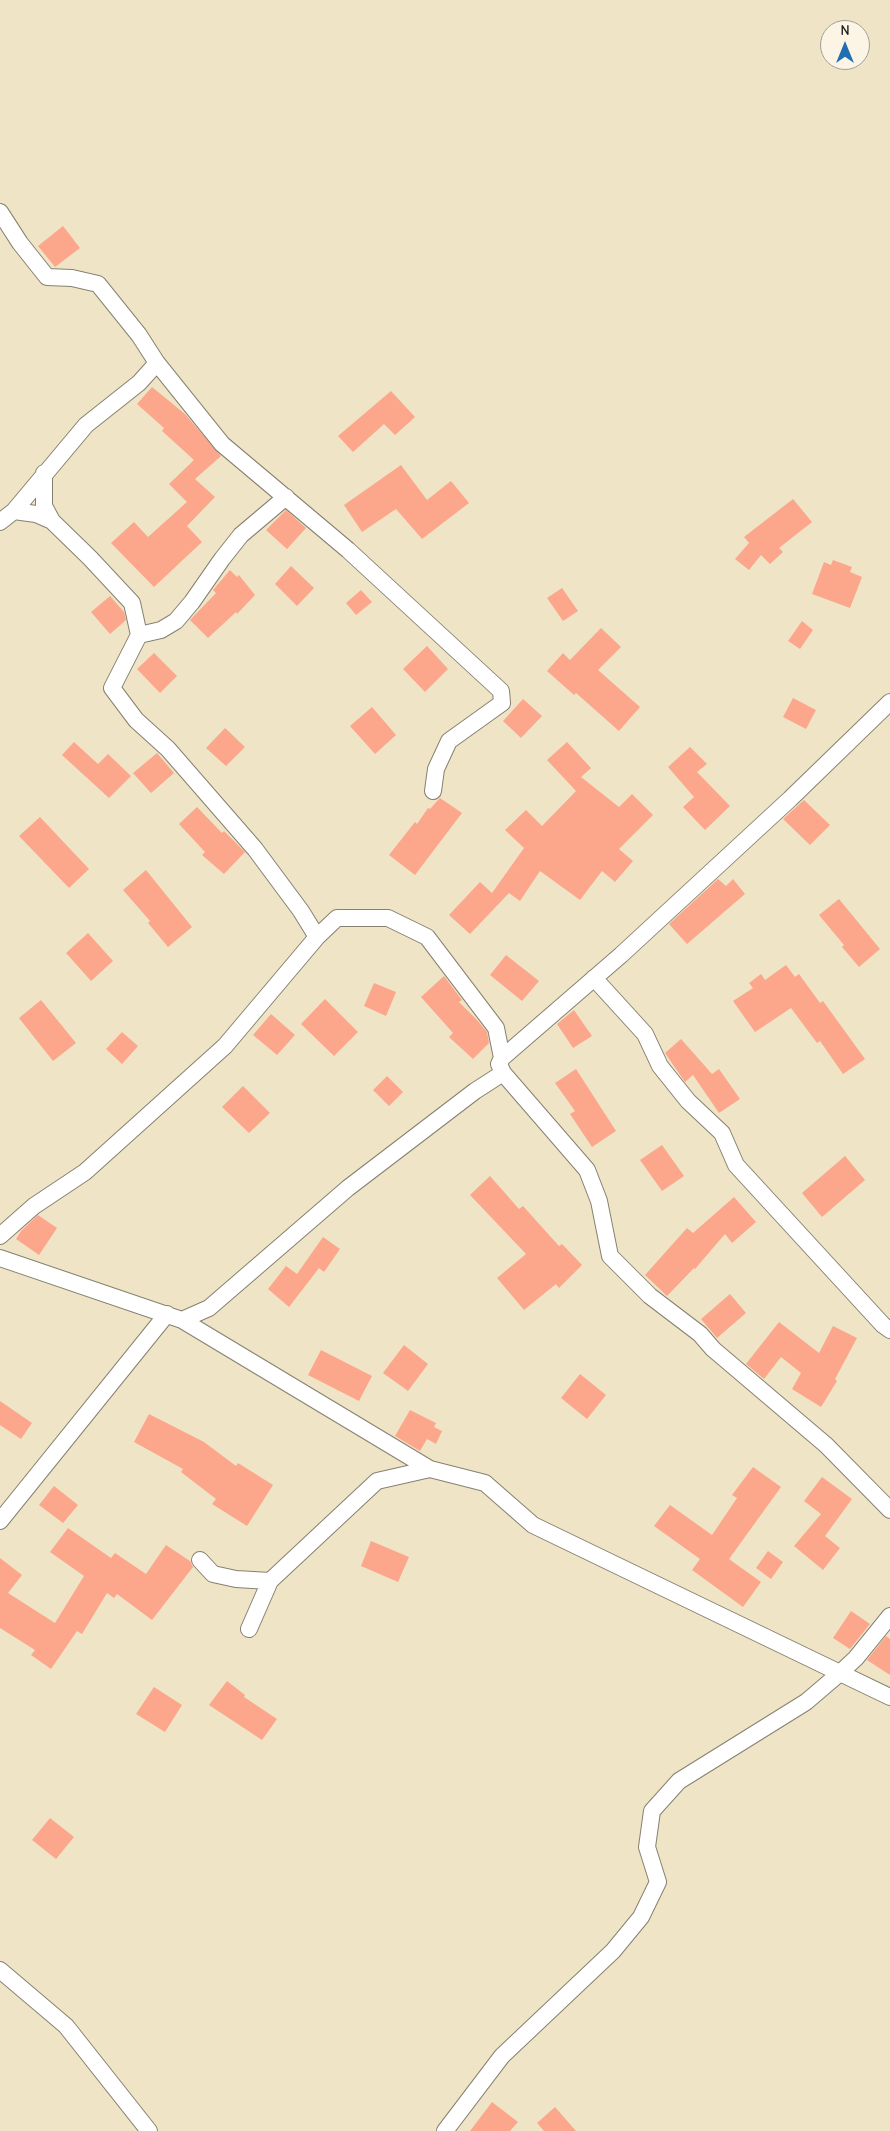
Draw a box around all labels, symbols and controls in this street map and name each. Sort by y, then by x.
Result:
north arrow [820,20,870,70]
text: N [840,22,850,39]

